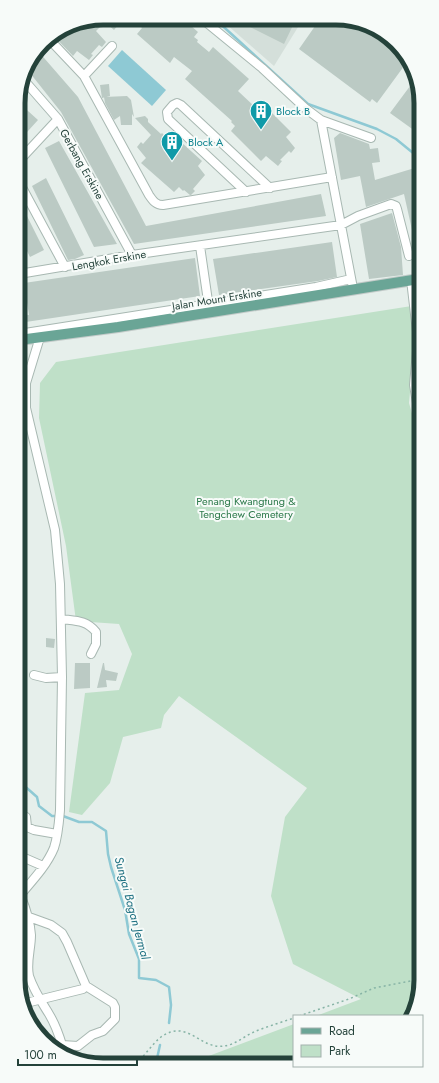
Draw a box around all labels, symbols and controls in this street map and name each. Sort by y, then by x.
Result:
building icon: Block B [248,98,274,131]
place label: Block B [276,103,310,119]
street label: Gerbang Erskine [56,126,108,202]
building icon: Block A [159,129,185,162]
place label: Block A [188,134,224,150]
street label: Lengkok Erskine [71,246,148,274]
street label: Jalan Mount Erskine [169,284,263,314]
park label: Penang Kwangtung & Tengchew Cemetery [196,493,296,522]
water label: Sungai Bagan Jermal [110,855,155,963]
legend [293,1015,423,1067]
text: Road [329,1022,355,1040]
scale bar [18,1041,137,1067]
text: Park [329,1042,351,1060]
text: 100 m [24,1046,57,1064]

